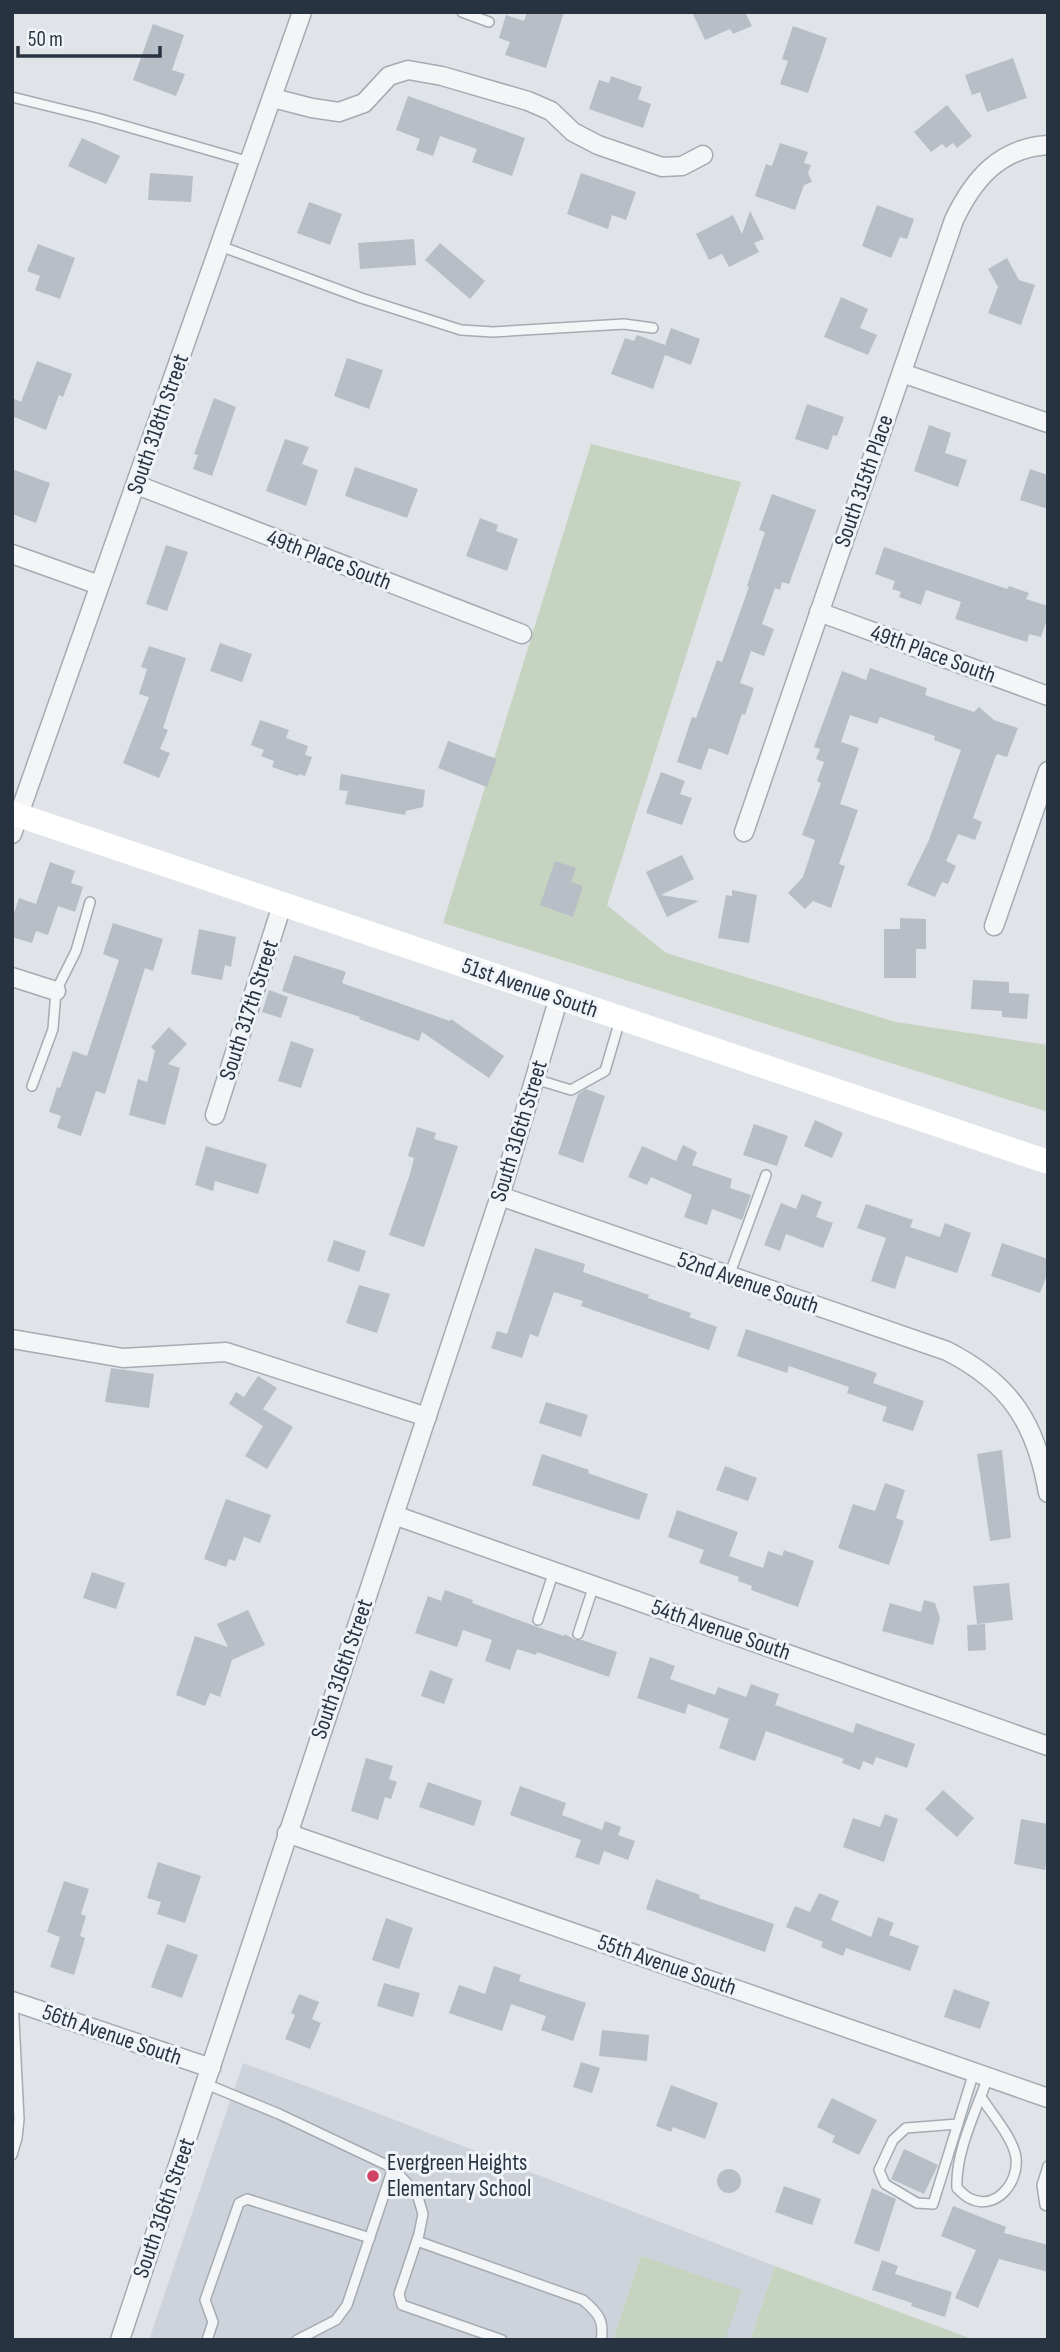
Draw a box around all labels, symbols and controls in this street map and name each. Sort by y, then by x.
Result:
scale bar [18,14,159,58]
text: 50 m [28,27,63,52]
street label: South 318th Street [121,350,195,498]
street label: South 315th Place [828,411,900,551]
street label: 49th Place South [263,523,395,597]
street label: 49th Place South [867,618,999,690]
street label: South 317th Street [213,936,285,1084]
street label: 51st Avenue South [458,952,602,1024]
street label: South 316th Street [484,1057,554,1205]
street label: 52nd Avenue South [674,1246,822,1320]
street label: 54th Avenue South [648,1593,794,1667]
street label: South 316th Street [305,1595,379,1743]
street label: 55th Avenue South [594,1928,740,2002]
street label: 56th Avenue South [39,1998,185,2072]
street label: South 316th Street [127,2134,201,2282]
place label: Evergreen Heights Elementary School [387,2149,531,2203]
marker: Evergreen Heights Elementary School [365,2168,381,2184]

